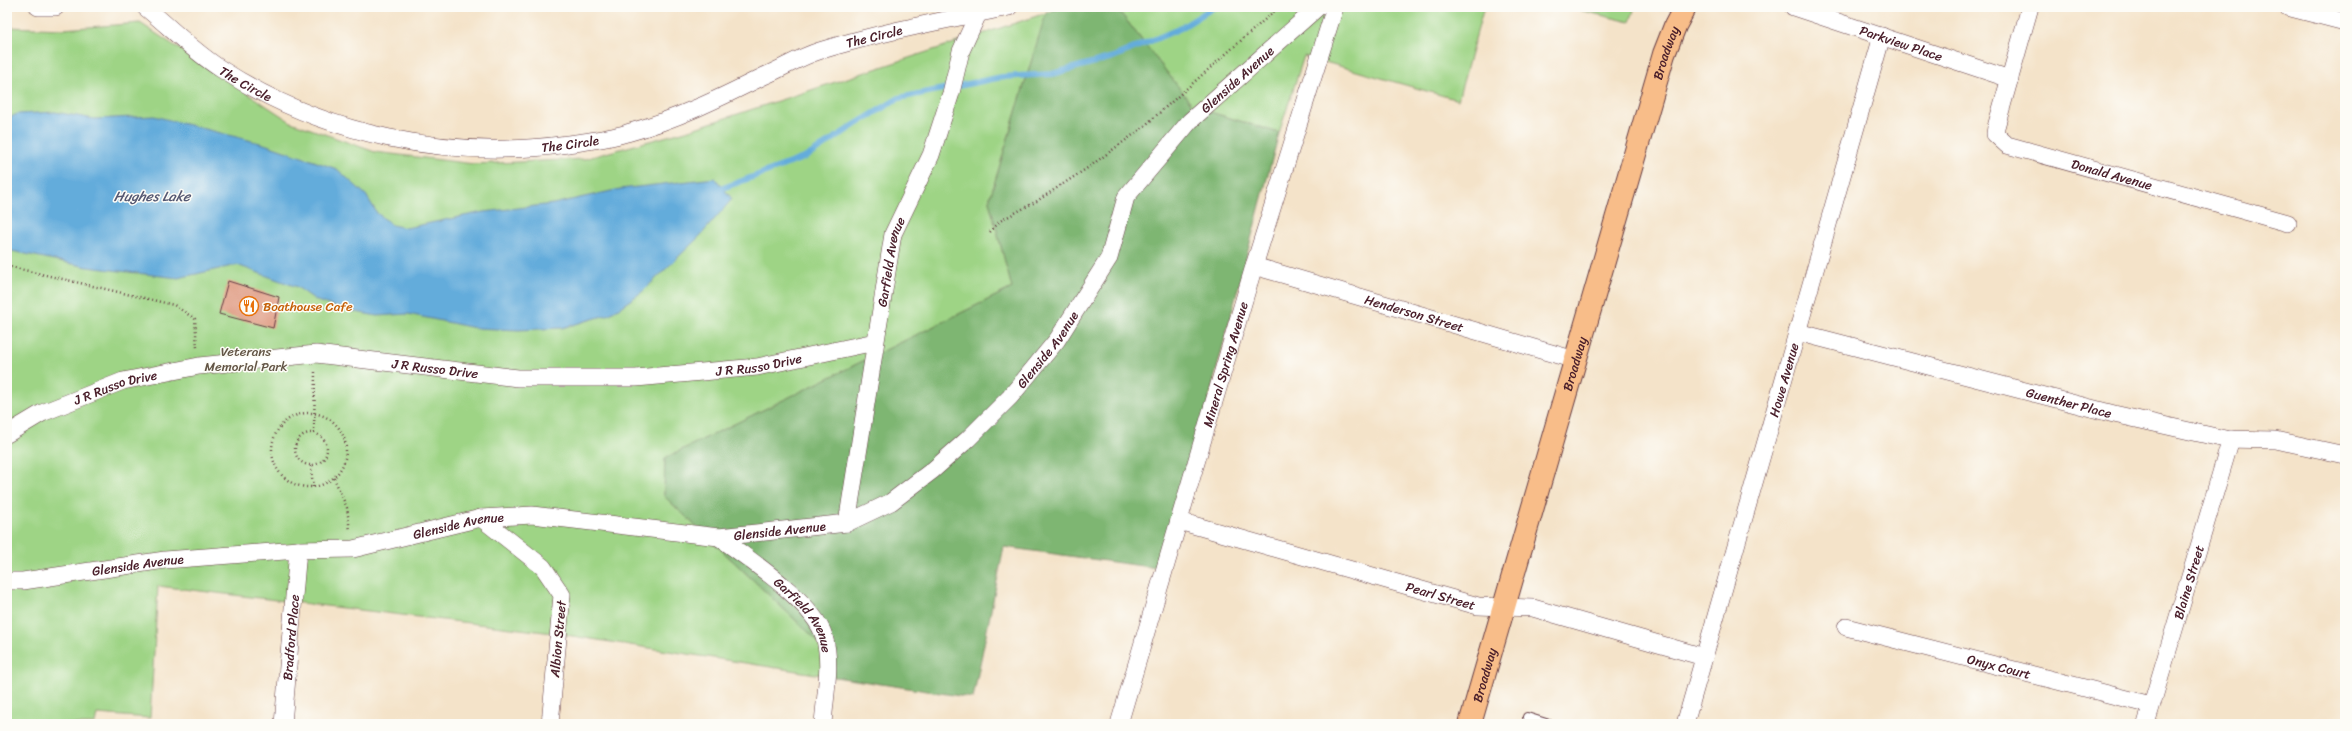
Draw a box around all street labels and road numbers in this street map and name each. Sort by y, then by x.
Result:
street label: The Circle [843,18,905,54]
street label: Parkview Place [1857,18,1946,68]
street label: Broadway [1646,22,1686,83]
street label: Glenside Avenue [1195,40,1279,119]
street label: The Circle [215,59,276,108]
street label: The Circle [541,128,601,159]
street label: Donald Avenue [2069,152,2156,196]
street label: Garfield Avenue [870,212,911,308]
street label: Henderson Street [1362,287,1467,338]
street label: Mineral Spring Avenue [1196,298,1255,430]
street label: Glenside Avenue [1010,306,1084,393]
street label: Broadway [1555,334,1593,394]
street label: Howe Avenue [1762,340,1805,420]
street label: J R Russo Drive [714,346,804,382]
street label: J R Russo Drive [390,351,480,385]
street label: J R Russo Drive [69,363,159,411]
street label: Guenther Place [2024,380,2115,425]
street label: Glenside Avenue [410,505,504,546]
street label: Glenside Avenue [732,514,827,547]
street label: Blaine Street [2166,542,2210,622]
street label: Glenside Avenue [90,547,185,582]
street label: Garfield Avenue [769,571,839,654]
street label: Pearl Street [1403,575,1478,616]
street label: Bradford Place [275,593,306,681]
street label: Albion Street [543,599,573,679]
street label: Broadway [1465,645,1503,705]
street label: Onyx Court [1965,647,2034,685]

